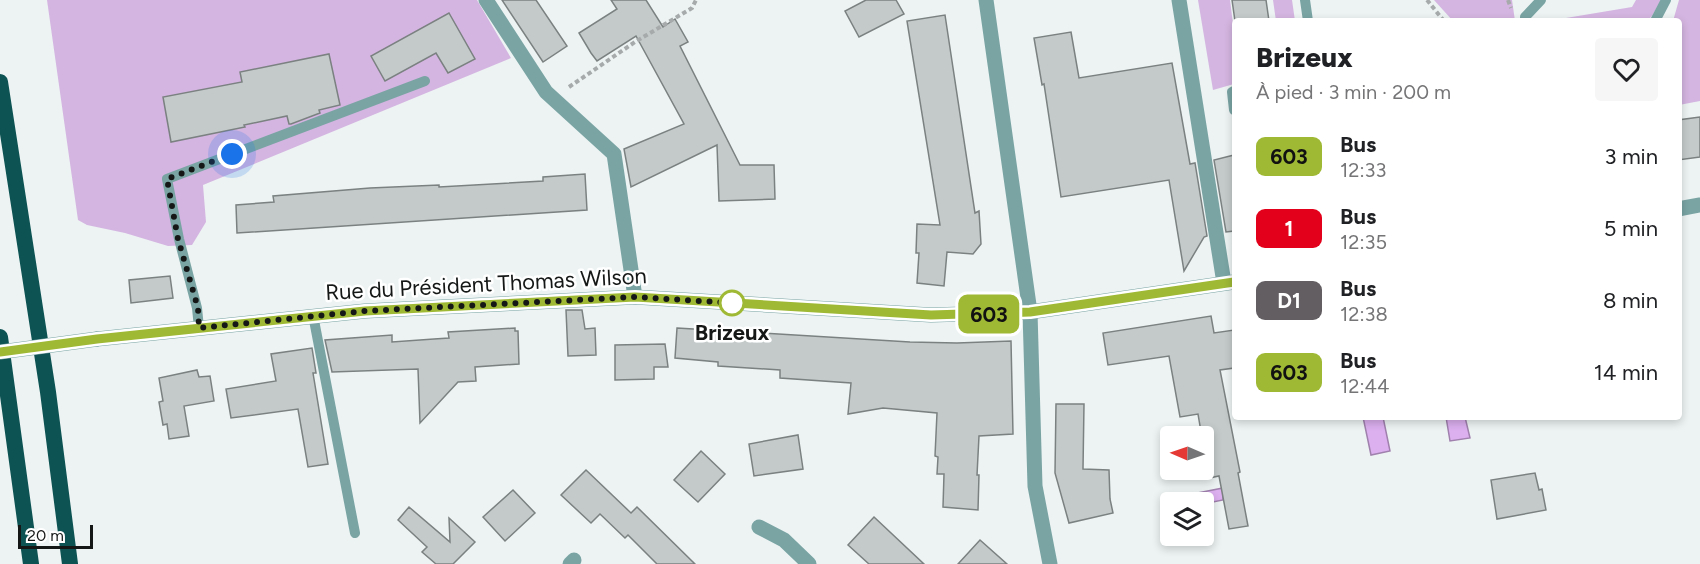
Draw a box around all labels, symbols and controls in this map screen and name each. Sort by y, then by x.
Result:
button: heart [1595,38,1658,101]
text: Brizeux [1256,40,1353,74]
text: À pied · 3 min · 200 m [1256,80,1451,104]
text: Bus [1340,131,1376,158]
your location [217,139,247,169]
text: 3 min [1604,143,1658,170]
text: 603 [1270,144,1308,169]
text: 12:33 [1340,158,1386,182]
text: Bus [1340,203,1376,230]
text: 5 min [1604,215,1658,242]
text: 1 [1285,216,1293,241]
text: 12:35 [1340,230,1387,254]
street label: Rue du Président Thomas Wilson [325,262,647,306]
text: Bus [1340,275,1376,302]
text: 8 min [1603,287,1658,314]
text: D1 [1277,288,1301,313]
marker: Brizeux [719,290,745,316]
line badge: 603 [954,294,1024,334]
text: 603 [970,302,1008,327]
text: 12:38 [1340,302,1388,326]
place label: Brizeux [695,319,769,346]
text: Bus [1340,347,1376,374]
text: 14 min [1594,359,1658,386]
text: 603 [1270,360,1308,385]
text: 12:44 [1340,374,1389,398]
north arrow [1160,426,1214,480]
map controls [1160,426,1214,546]
button: layers [1160,492,1214,546]
scale bar [18,522,93,550]
text: 20 m [27,526,64,545]

